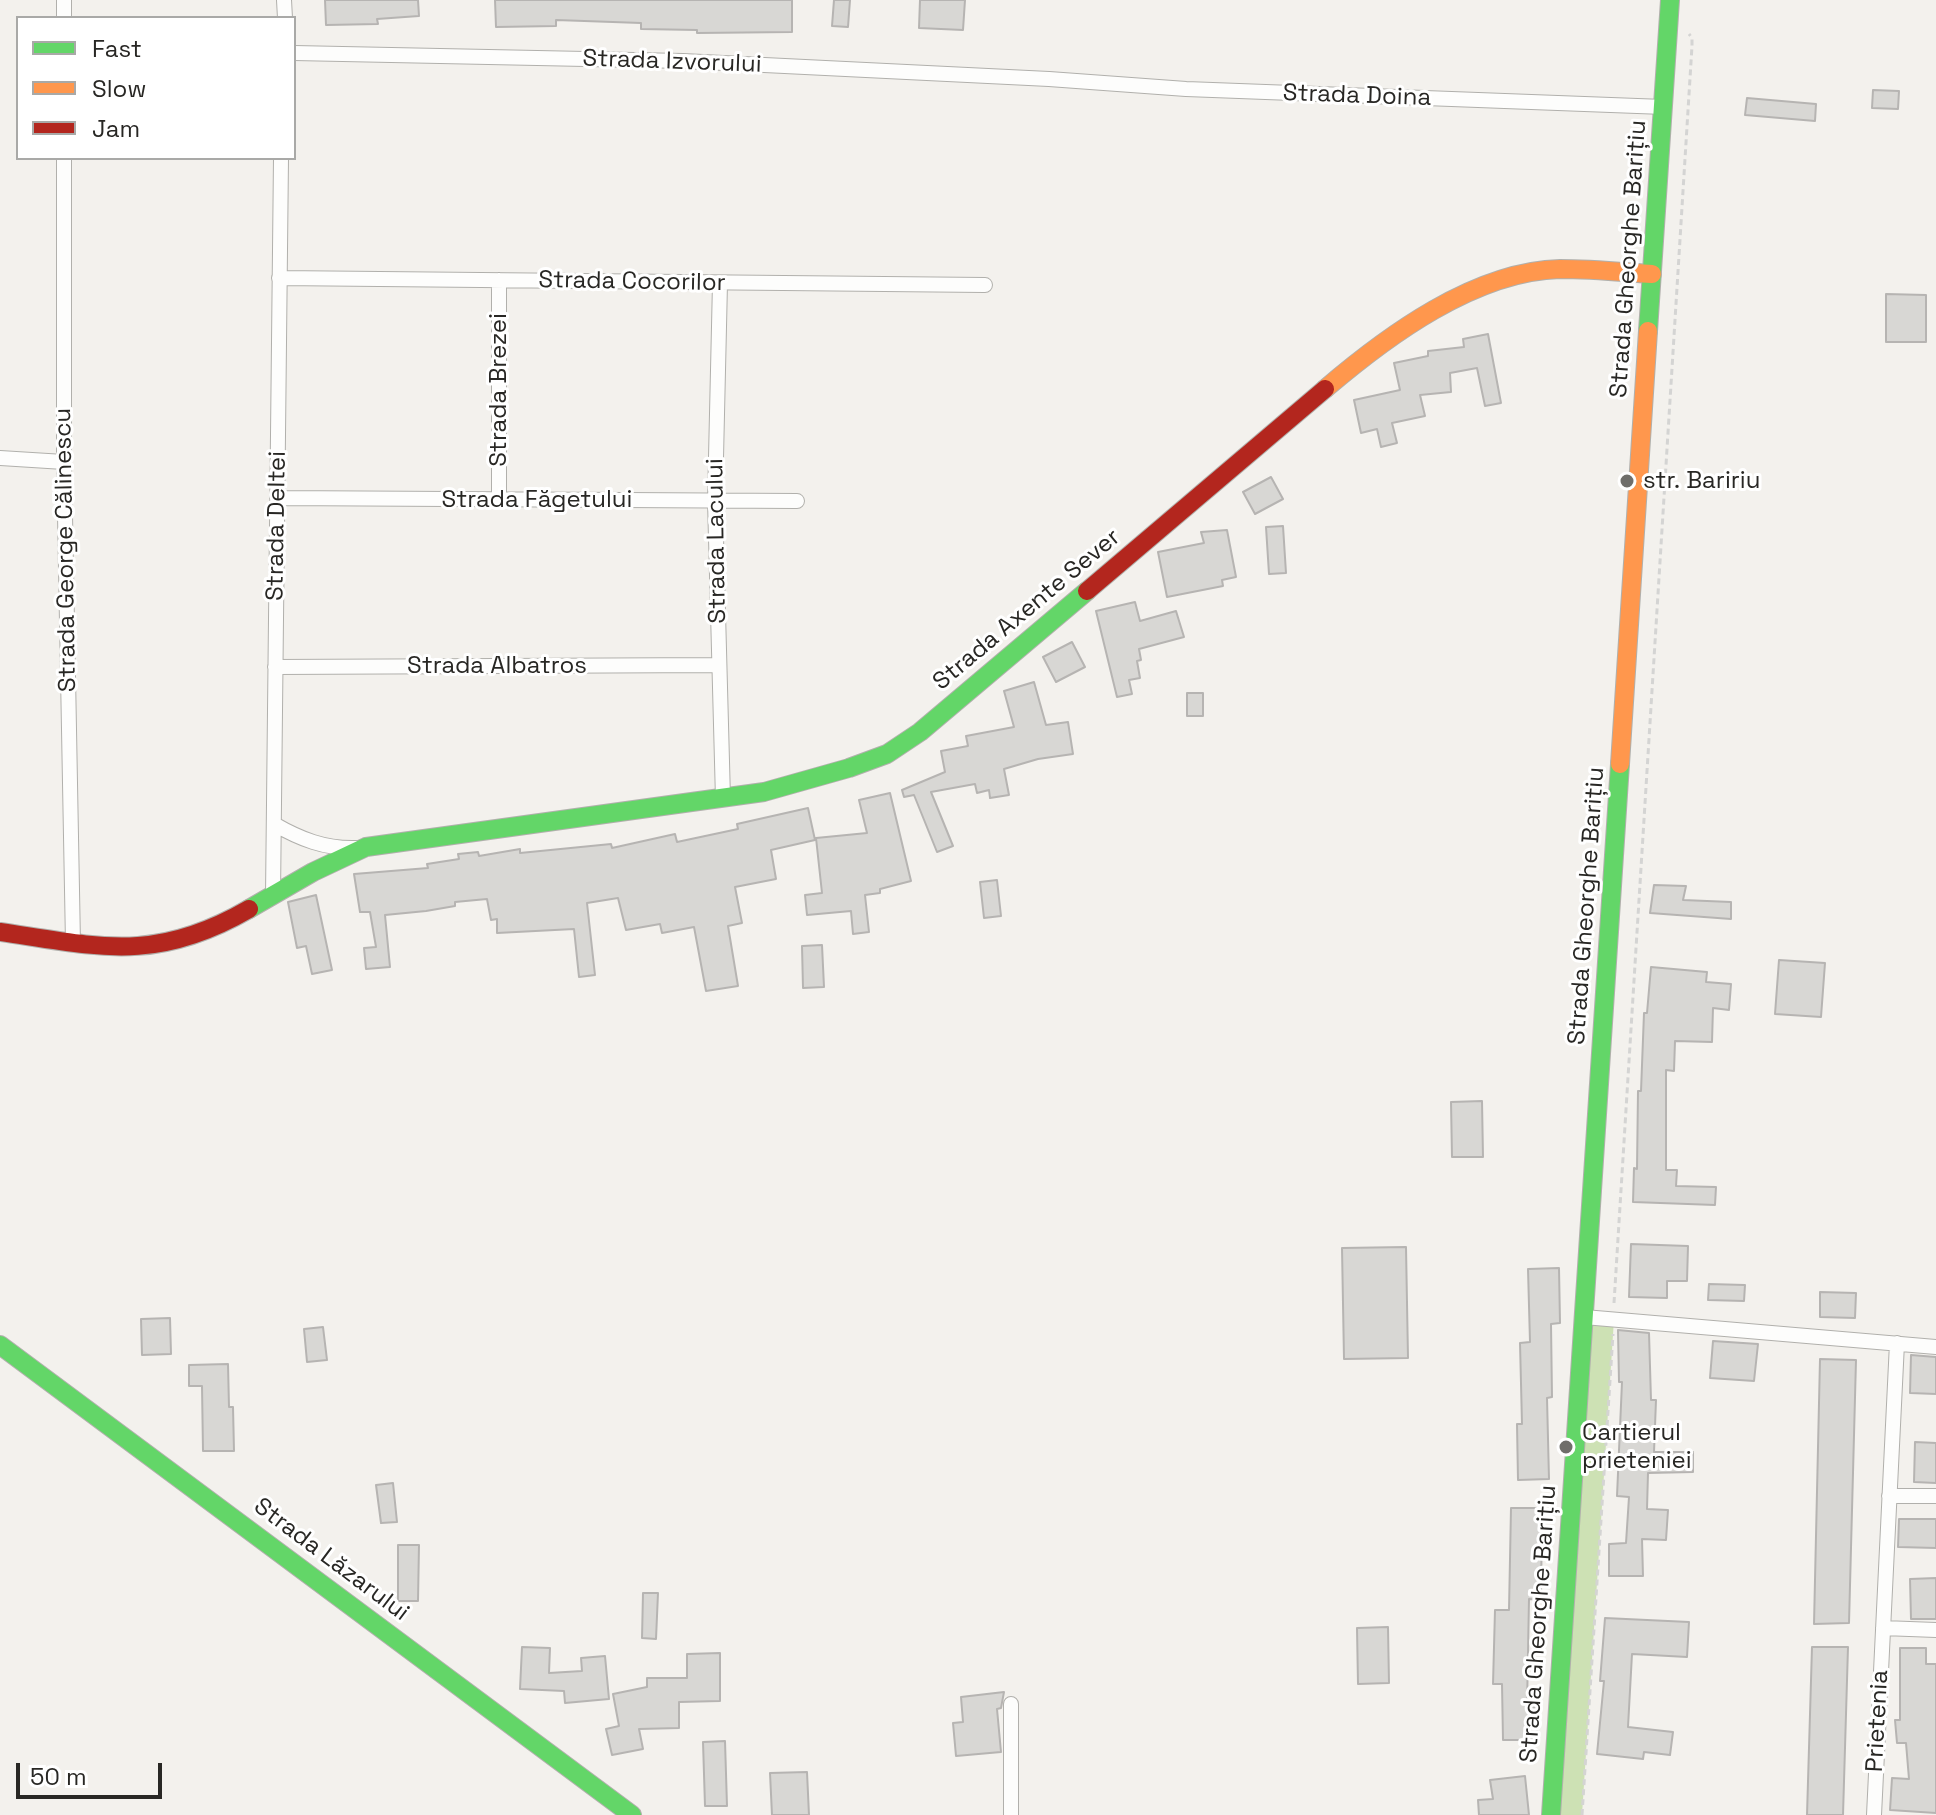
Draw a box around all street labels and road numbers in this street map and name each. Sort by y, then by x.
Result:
street label: Strada Izvorului [582,44,762,80]
street label: Strada Doina [1282,79,1432,113]
street label: Strada Gheorghe Barițiu [1605,119,1653,399]
street label: Strada Cocorilor [538,266,726,298]
street label: Strada Brezei [485,313,513,467]
street label: Strada George Călinescu [49,408,83,692]
street label: Strada Deltei [261,451,293,601]
street label: Strada Lacului [701,458,733,624]
street label: Strada Făgetului [442,486,632,514]
street label: Strada Axente Sever [928,523,1126,697]
street label: Strada Albatros [407,652,587,680]
street label: Strada Gheorghe Barițiu [1563,766,1611,1046]
street label: Strada Gheorghe Barițiu [1515,1484,1563,1764]
street label: Strada Lăzarului [248,1492,414,1628]
street label: Prietenia [1861,1669,1895,1773]

